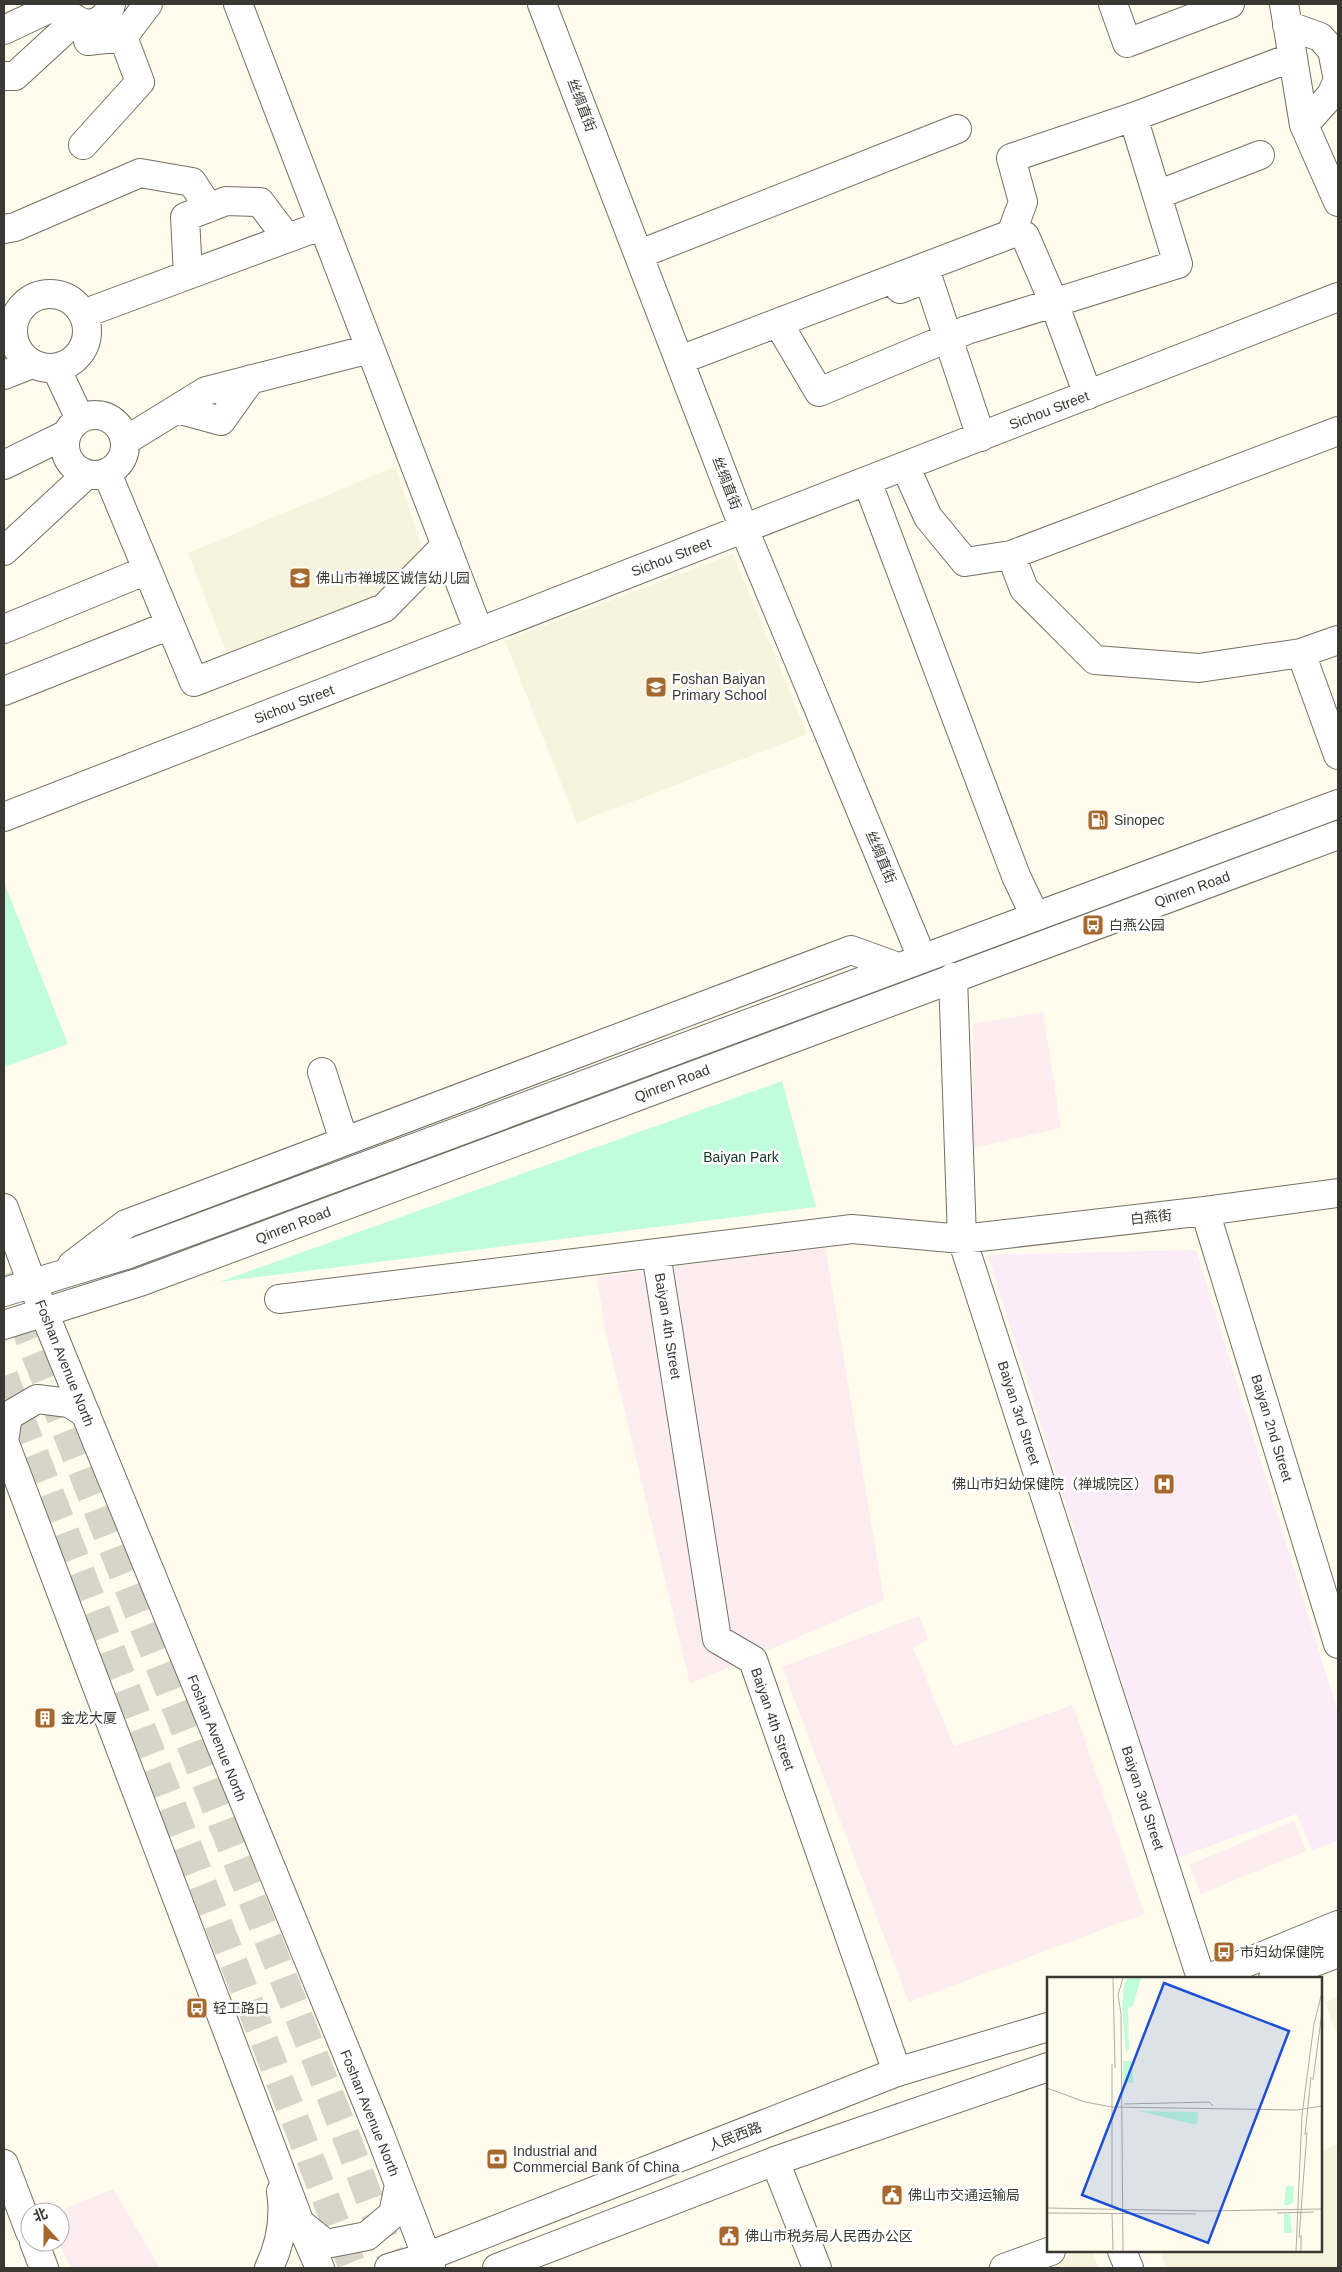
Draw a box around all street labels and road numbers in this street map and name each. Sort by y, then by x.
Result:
street label: 丝绸直街 [564,76,600,134]
street label: Sichou Street [1007,387,1091,433]
street label: 丝绸直街 [709,454,745,512]
street label: Sichou Street [629,534,713,580]
street label: Sichou Street [252,681,336,727]
street label: 丝绸直街 [863,828,899,886]
street label: Qinren Road [1152,868,1232,910]
street label: Qinren Road [632,1061,712,1105]
street label: Qinren Road [253,1203,333,1247]
street label: 白燕街 [1129,1207,1173,1227]
street label: Baiyan 4th Street [652,1272,684,1380]
street label: Foshan Avenue North [32,1297,98,1429]
street label: Baiyan 3rd Street [995,1359,1043,1467]
street label: Baiyan 2nd Street [1248,1372,1296,1484]
street label: Baiyan 4th Street [748,1666,798,1772]
street label: Foshan Avenue North [184,1672,250,1804]
street label: Baiyan 3rd Street [1119,1744,1167,1852]
street label: Foshan Avenue North [337,2047,403,2179]
street label: 人民西路 [706,2118,764,2154]

